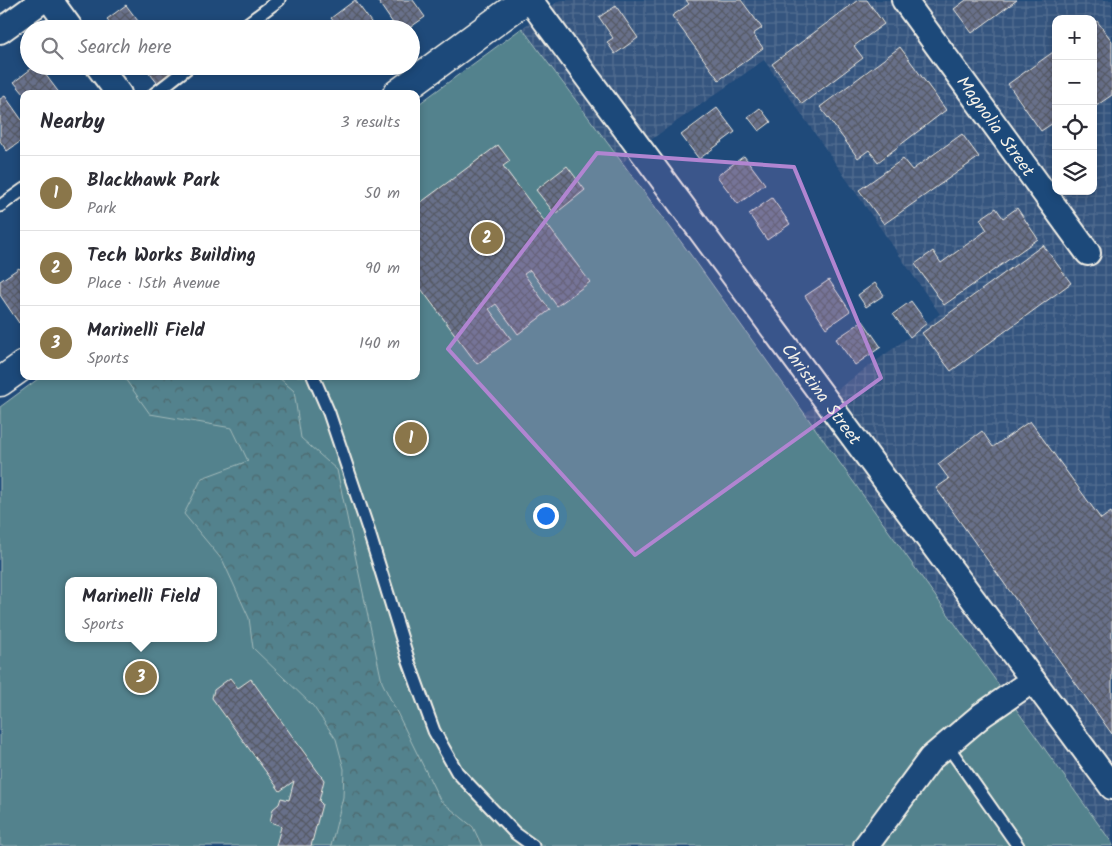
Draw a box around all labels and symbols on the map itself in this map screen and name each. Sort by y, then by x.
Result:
street label: Magnolia Street [948,70,1042,185]
pin: 2 [471,219,503,257]
street label: Christina Street [773,338,868,453]
pin: 1 [395,419,427,457]
your location [533,503,559,529]
pin: 3 [125,658,157,696]

